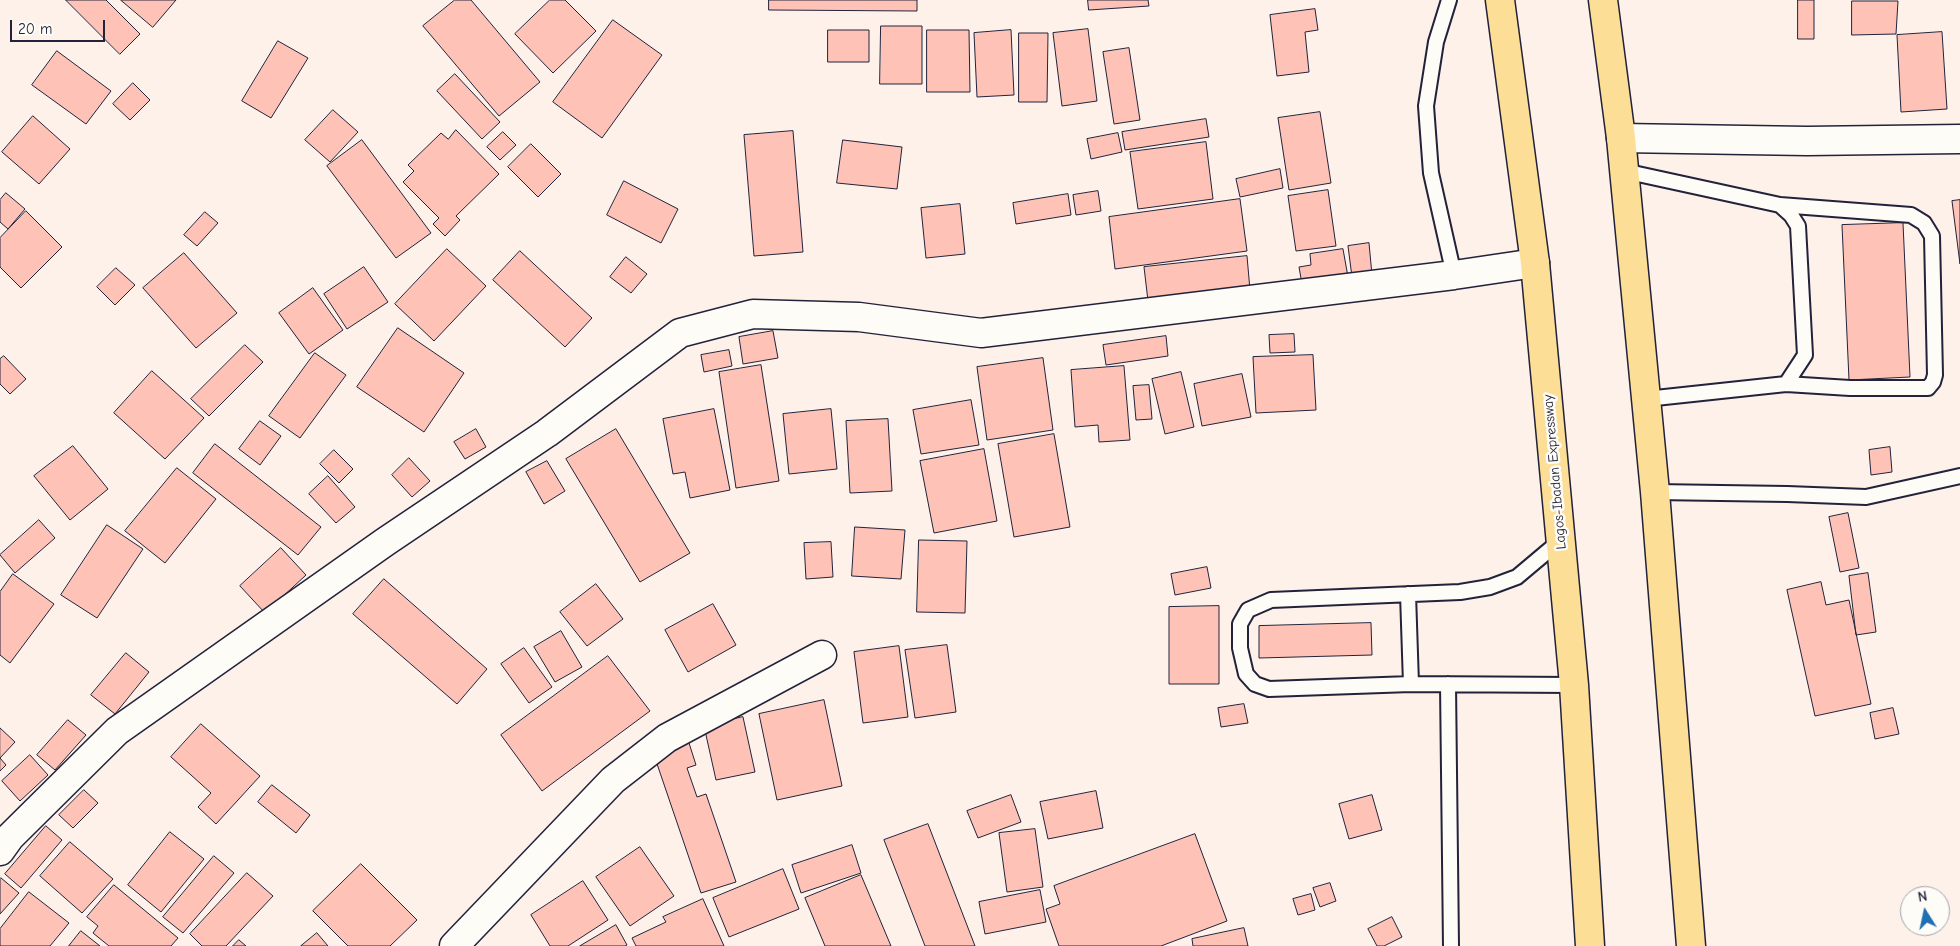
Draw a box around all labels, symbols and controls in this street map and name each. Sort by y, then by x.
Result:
scale bar [12,10,108,42]
text: 20 m [18,20,52,38]
street label: Lagos-Ibadan Expressway [1540,394,1570,550]
north arrow [1900,886,1950,936]
text: N [1916,888,1928,906]

